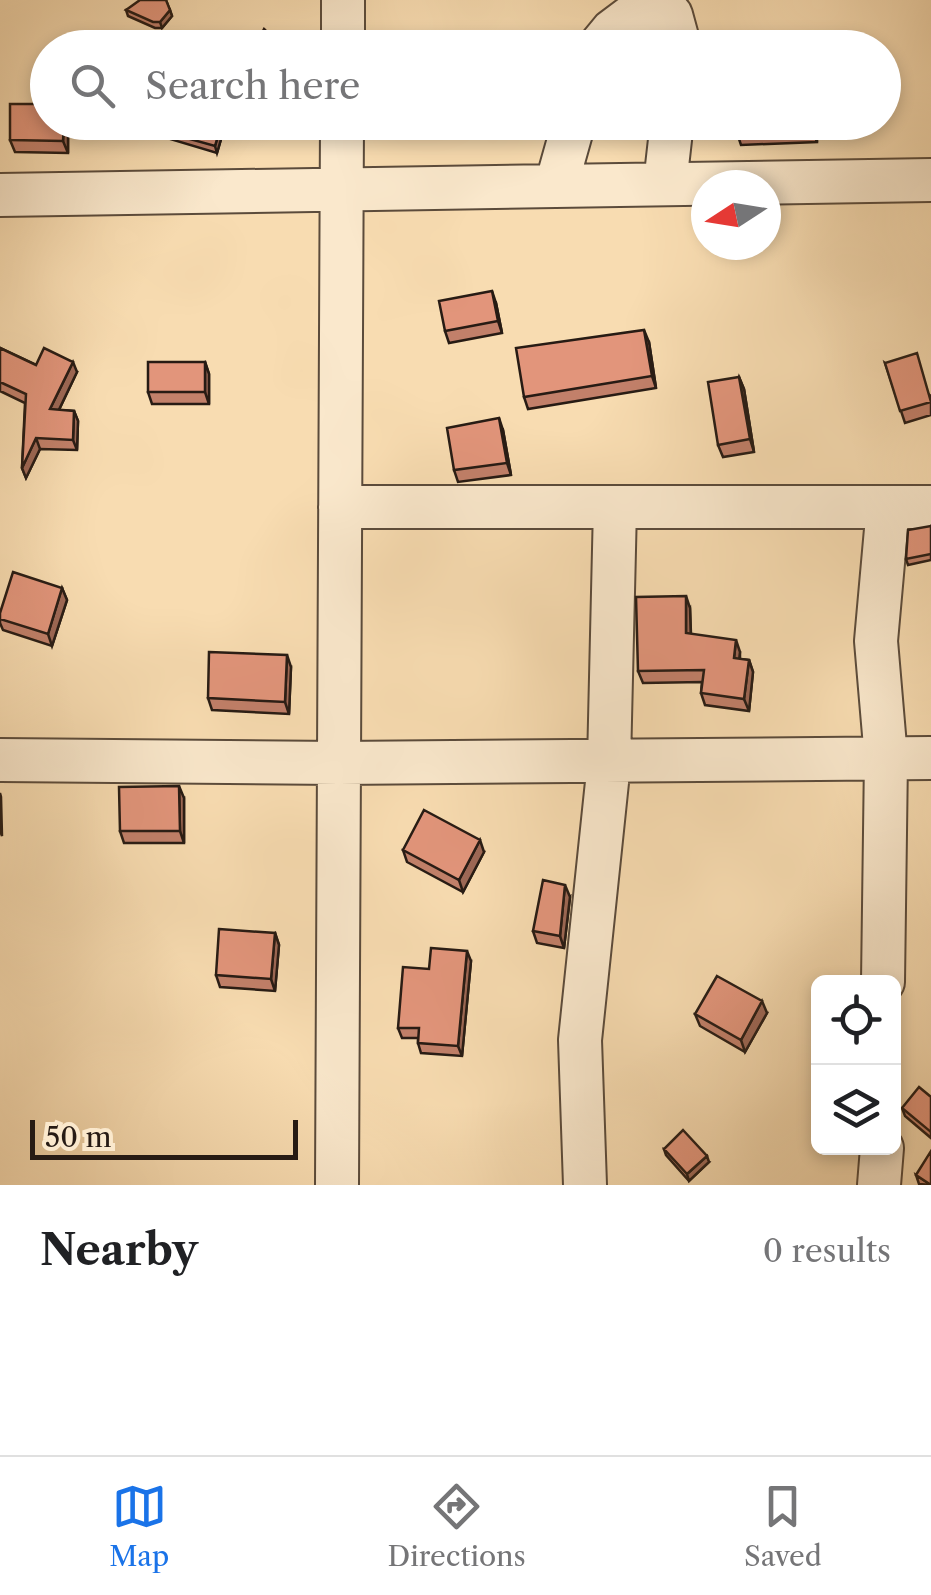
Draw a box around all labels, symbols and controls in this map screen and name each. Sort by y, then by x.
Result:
search box [30,30,901,140]
icon: search [65,58,120,113]
text: Search here [145,62,360,109]
north arrow [691,170,781,260]
map controls [811,975,901,1155]
button: locate [811,975,901,1065]
button: layers [811,1065,901,1155]
scale bar [30,1115,298,1160]
text: 50 m [45,1120,112,1154]
text: Nearby [40,1224,198,1276]
text: 0 results [763,1231,891,1270]
tab: Map [109,1479,169,1573]
tab: Directions [387,1479,526,1573]
tab: Saved [744,1479,822,1573]

